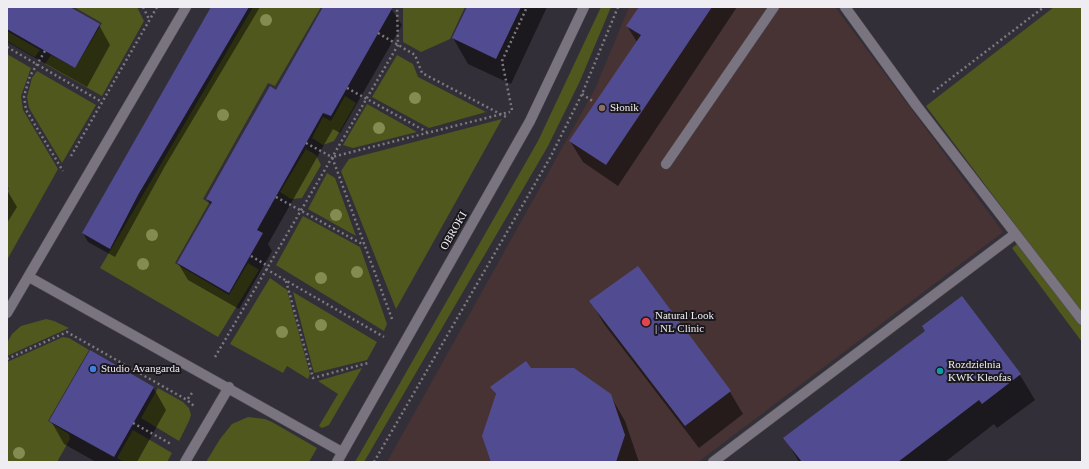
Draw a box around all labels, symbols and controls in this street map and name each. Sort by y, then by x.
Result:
place label: Słonik [610,101,639,115]
marker: Słonik [597,103,607,113]
street label: OBROKI [438,209,470,253]
place label: Natural Look | NL Clinic [655,309,714,335]
marker: Natural Look | NL Clinic [640,316,652,328]
place label: Rozdzielnia KWK Kleofas [948,358,1011,384]
place label: Studio Avangarda [101,362,180,376]
marker: Studio Avangarda [88,364,98,374]
marker: Rozdzielnia KWK Kleofas [935,366,945,376]

